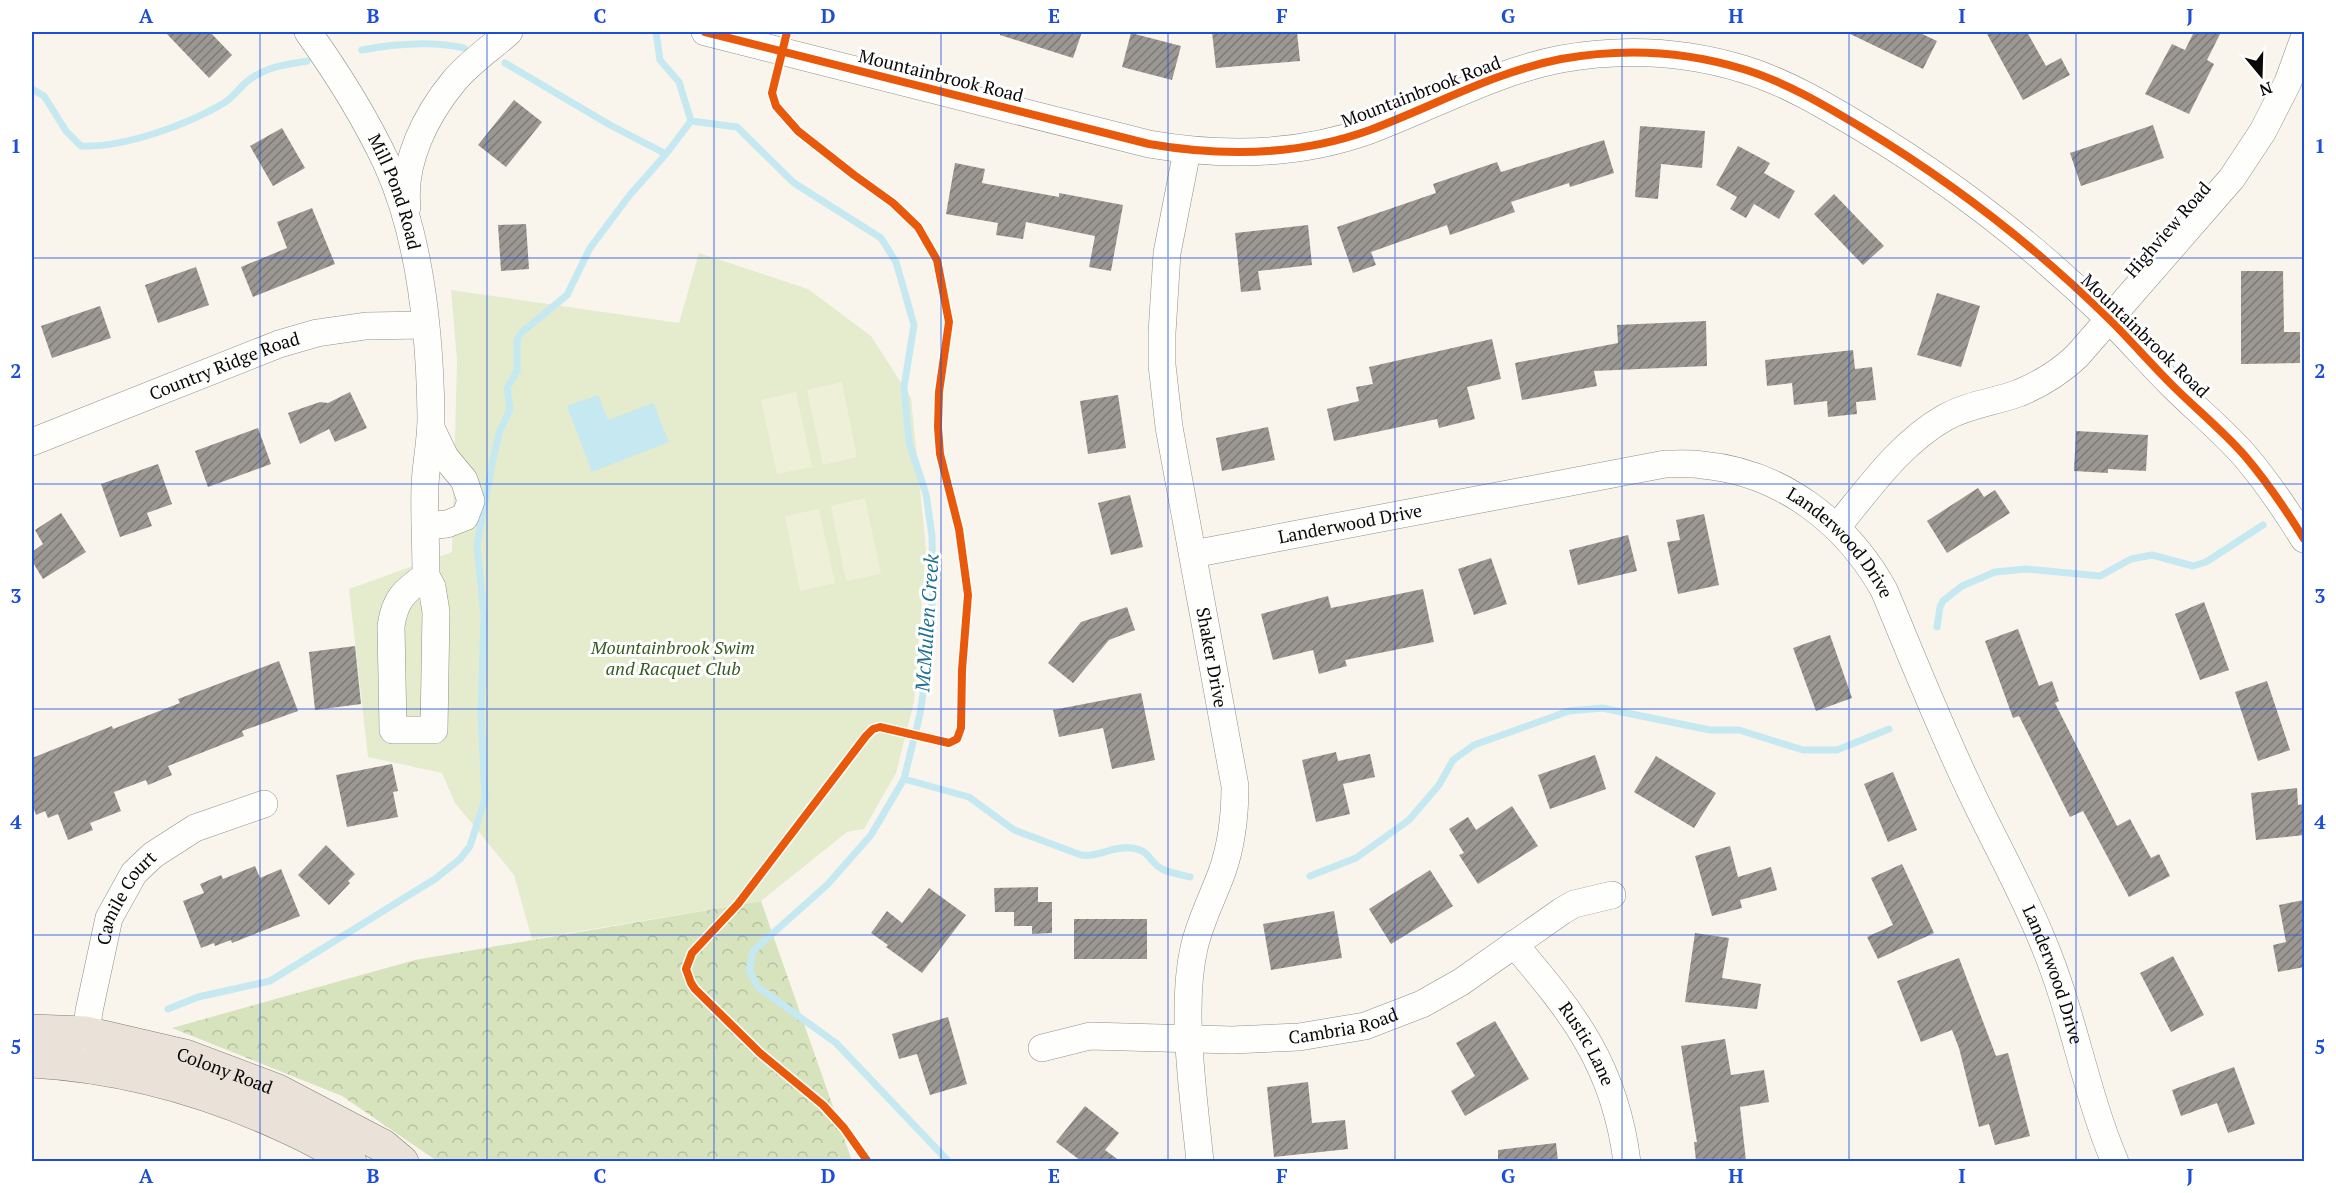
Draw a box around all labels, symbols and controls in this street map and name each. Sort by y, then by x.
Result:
text: A [139,2,154,29]
text: B [367,2,380,29]
text: C [593,2,607,29]
text: D [821,2,835,29]
text: E [1048,2,1060,29]
text: F [1276,2,1288,29]
text: G [1501,2,1515,29]
text: H [1728,2,1744,29]
text: I [1958,2,1966,29]
text: J [2186,2,2194,29]
street label: Mountainbrook Road [856,43,1026,107]
north arrow [2231,45,2291,105]
street label: Mountainbrook Road [1337,50,1504,133]
text: N [2257,77,2275,102]
street label: Mill Pond Road [363,129,427,252]
text: 1 [10,132,22,159]
text: 1 [2314,132,2326,159]
street label: Highview Road [2119,176,2216,282]
street label: Mountainbrook Road [2077,268,2215,403]
street label: Country Ridge Road [145,326,302,405]
text: 2 [10,357,22,384]
text: 2 [2314,357,2326,384]
street label: Landerwood Drive [1783,481,1899,601]
street label: Landerwood Drive [1276,498,1424,549]
water label: McMullen Creek [908,553,945,694]
text: 3 [10,582,22,609]
text: 3 [2314,582,2326,609]
street label: Shaker Drive [1191,605,1233,710]
park label: Mountainbrook Swim and Racquet Club [590,635,755,680]
text: 4 [10,808,22,835]
text: 4 [2314,808,2326,835]
street label: Camile Court [91,845,161,947]
street label: Landerwood Drive [2018,901,2089,1047]
street label: Rustic Lane [1554,997,1620,1089]
street label: Cambria Road [1288,1001,1401,1048]
text: 5 [10,1033,22,1060]
text: 5 [2314,1033,2326,1060]
street label: Colony Road [175,1041,276,1099]
text: A [139,1162,154,1189]
text: B [367,1162,380,1189]
text: C [593,1162,607,1189]
text: D [821,1162,835,1189]
text: E [1048,1162,1060,1189]
text: F [1276,1162,1288,1189]
text: G [1501,1162,1515,1189]
text: H [1728,1162,1744,1189]
text: I [1958,1162,1966,1189]
text: J [2186,1162,2194,1189]

